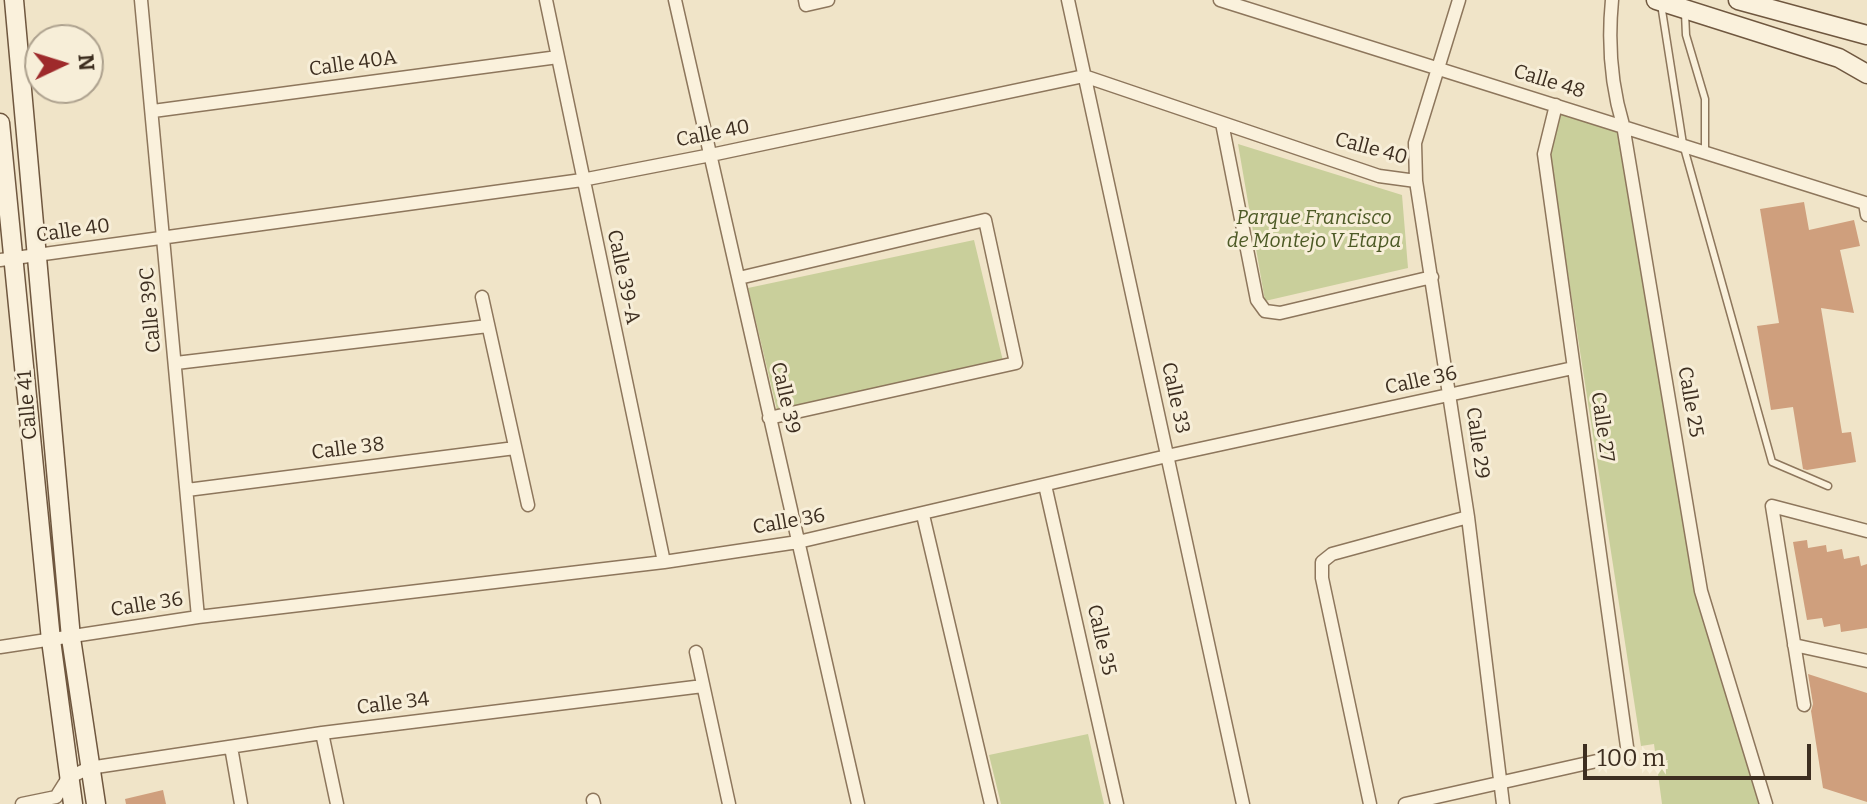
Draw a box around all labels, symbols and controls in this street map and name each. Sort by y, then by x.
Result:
north arrow [24,24,104,104]
street label: Calle 40A [307,46,399,82]
text: N [72,53,101,72]
street label: Calle 48 [1510,60,1588,104]
street label: Calle 40 [674,115,752,153]
street label: Calle 40 [1332,128,1410,170]
park label: Parque Francisco de Montejo V Etapa [1227,206,1401,253]
street label: Calle 40 [34,214,112,248]
street label: Calle 39-A [601,228,645,326]
street label: Calle 39C [135,266,167,354]
street label: Calle 39 [765,360,805,436]
street label: Calle 33 [1156,360,1194,436]
street label: Calle 36 [1383,362,1459,400]
street label: Calle 25 [1672,365,1708,439]
street label: Calle 41 [13,369,43,441]
street label: Calle 27 [1585,390,1619,464]
street label: Calle 29 [1460,405,1494,481]
street label: Calle 38 [310,433,386,465]
street label: Calle 36 [751,504,827,540]
street label: Calle 36 [109,587,185,623]
street label: Calle 35 [1081,602,1121,678]
street label: Calle 34 [355,688,431,720]
scale bar [1587,728,1815,778]
text: 100 m [1597,744,1665,772]

